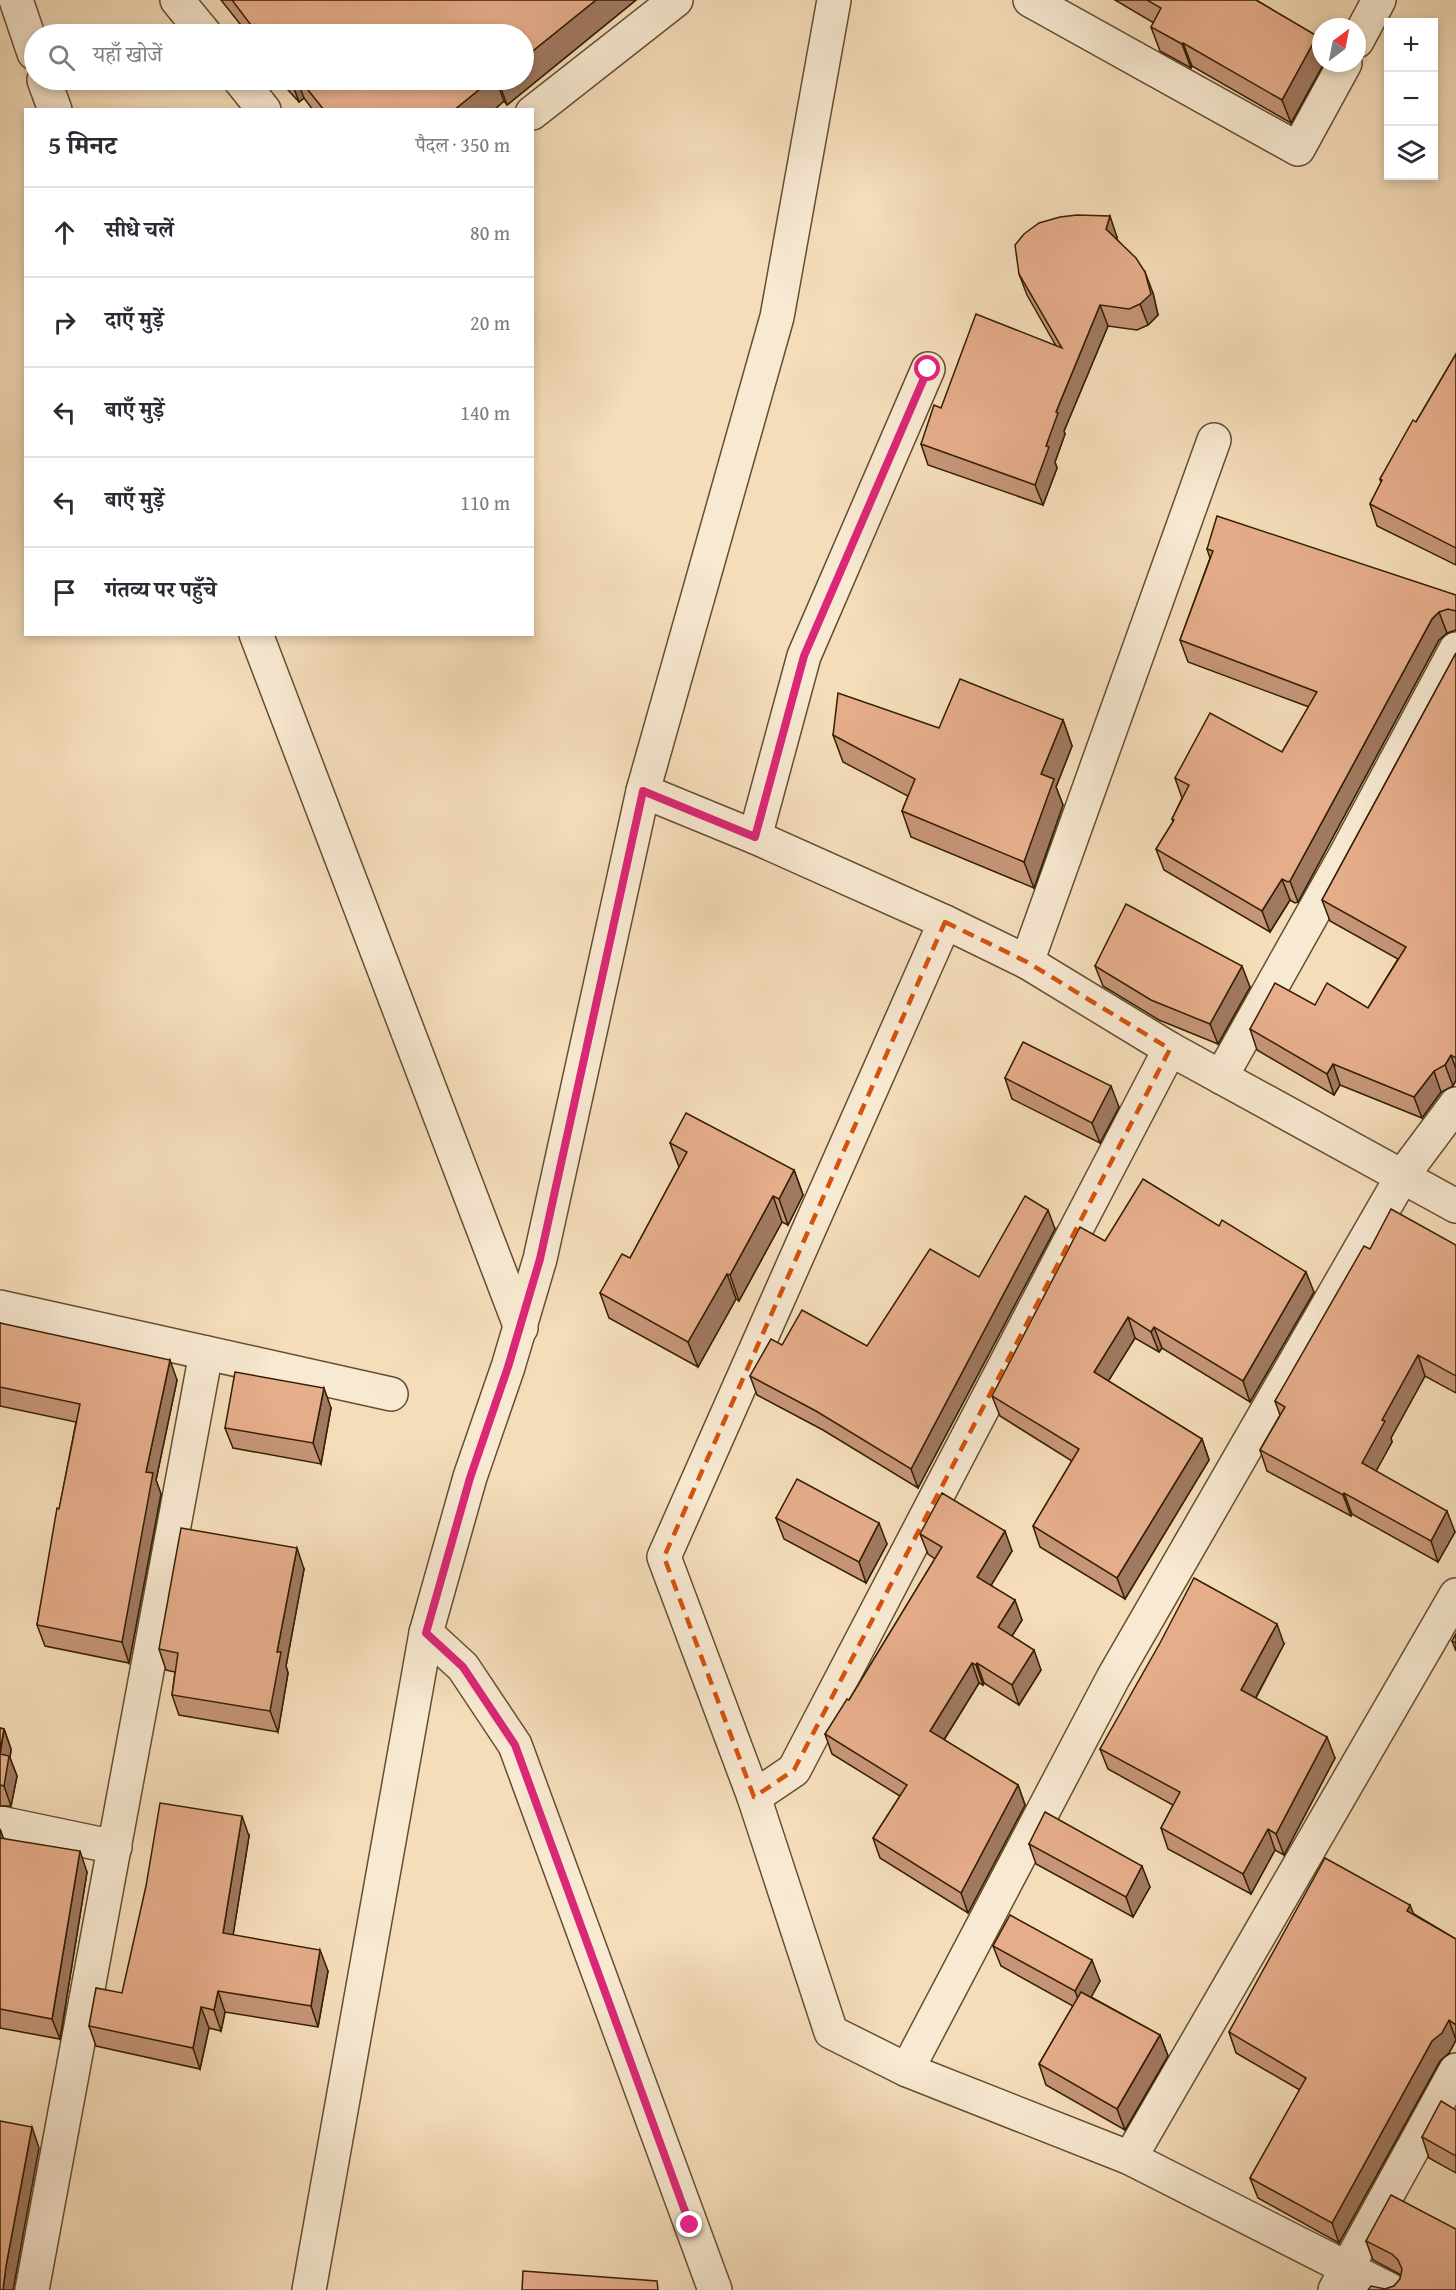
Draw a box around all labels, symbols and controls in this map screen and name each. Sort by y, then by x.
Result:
north arrow [1312,18,1366,72]
map controls [1384,18,1438,180]
button: + [1384,18,1438,72]
search box [24,24,534,90]
text: यहाँ खोजें [93,38,162,70]
icon: search [45,41,78,74]
button: − [1384,72,1438,126]
text: 5 मिनट [48,125,116,164]
button: layers [1384,126,1438,180]
text: पैदल · 350 m [416,130,510,159]
text: सीधे चलें [105,213,174,245]
icon: ahead [48,216,81,249]
text: 80 m [470,218,510,247]
text: दाएँ मुड़ें [105,303,164,335]
icon: right [48,306,81,339]
text: 20 m [470,308,510,337]
route start [914,355,940,381]
text: बाएँ मुड़ें [105,393,164,425]
icon: left [48,396,81,429]
text: 140 m [460,398,510,427]
text: बाएँ मुड़ें [105,483,164,515]
icon: left [48,486,81,519]
text: 110 m [460,488,510,517]
text: गंतव्य पर पहुँचे [105,573,216,605]
icon: arrive [48,576,81,609]
route end [676,2211,702,2237]

